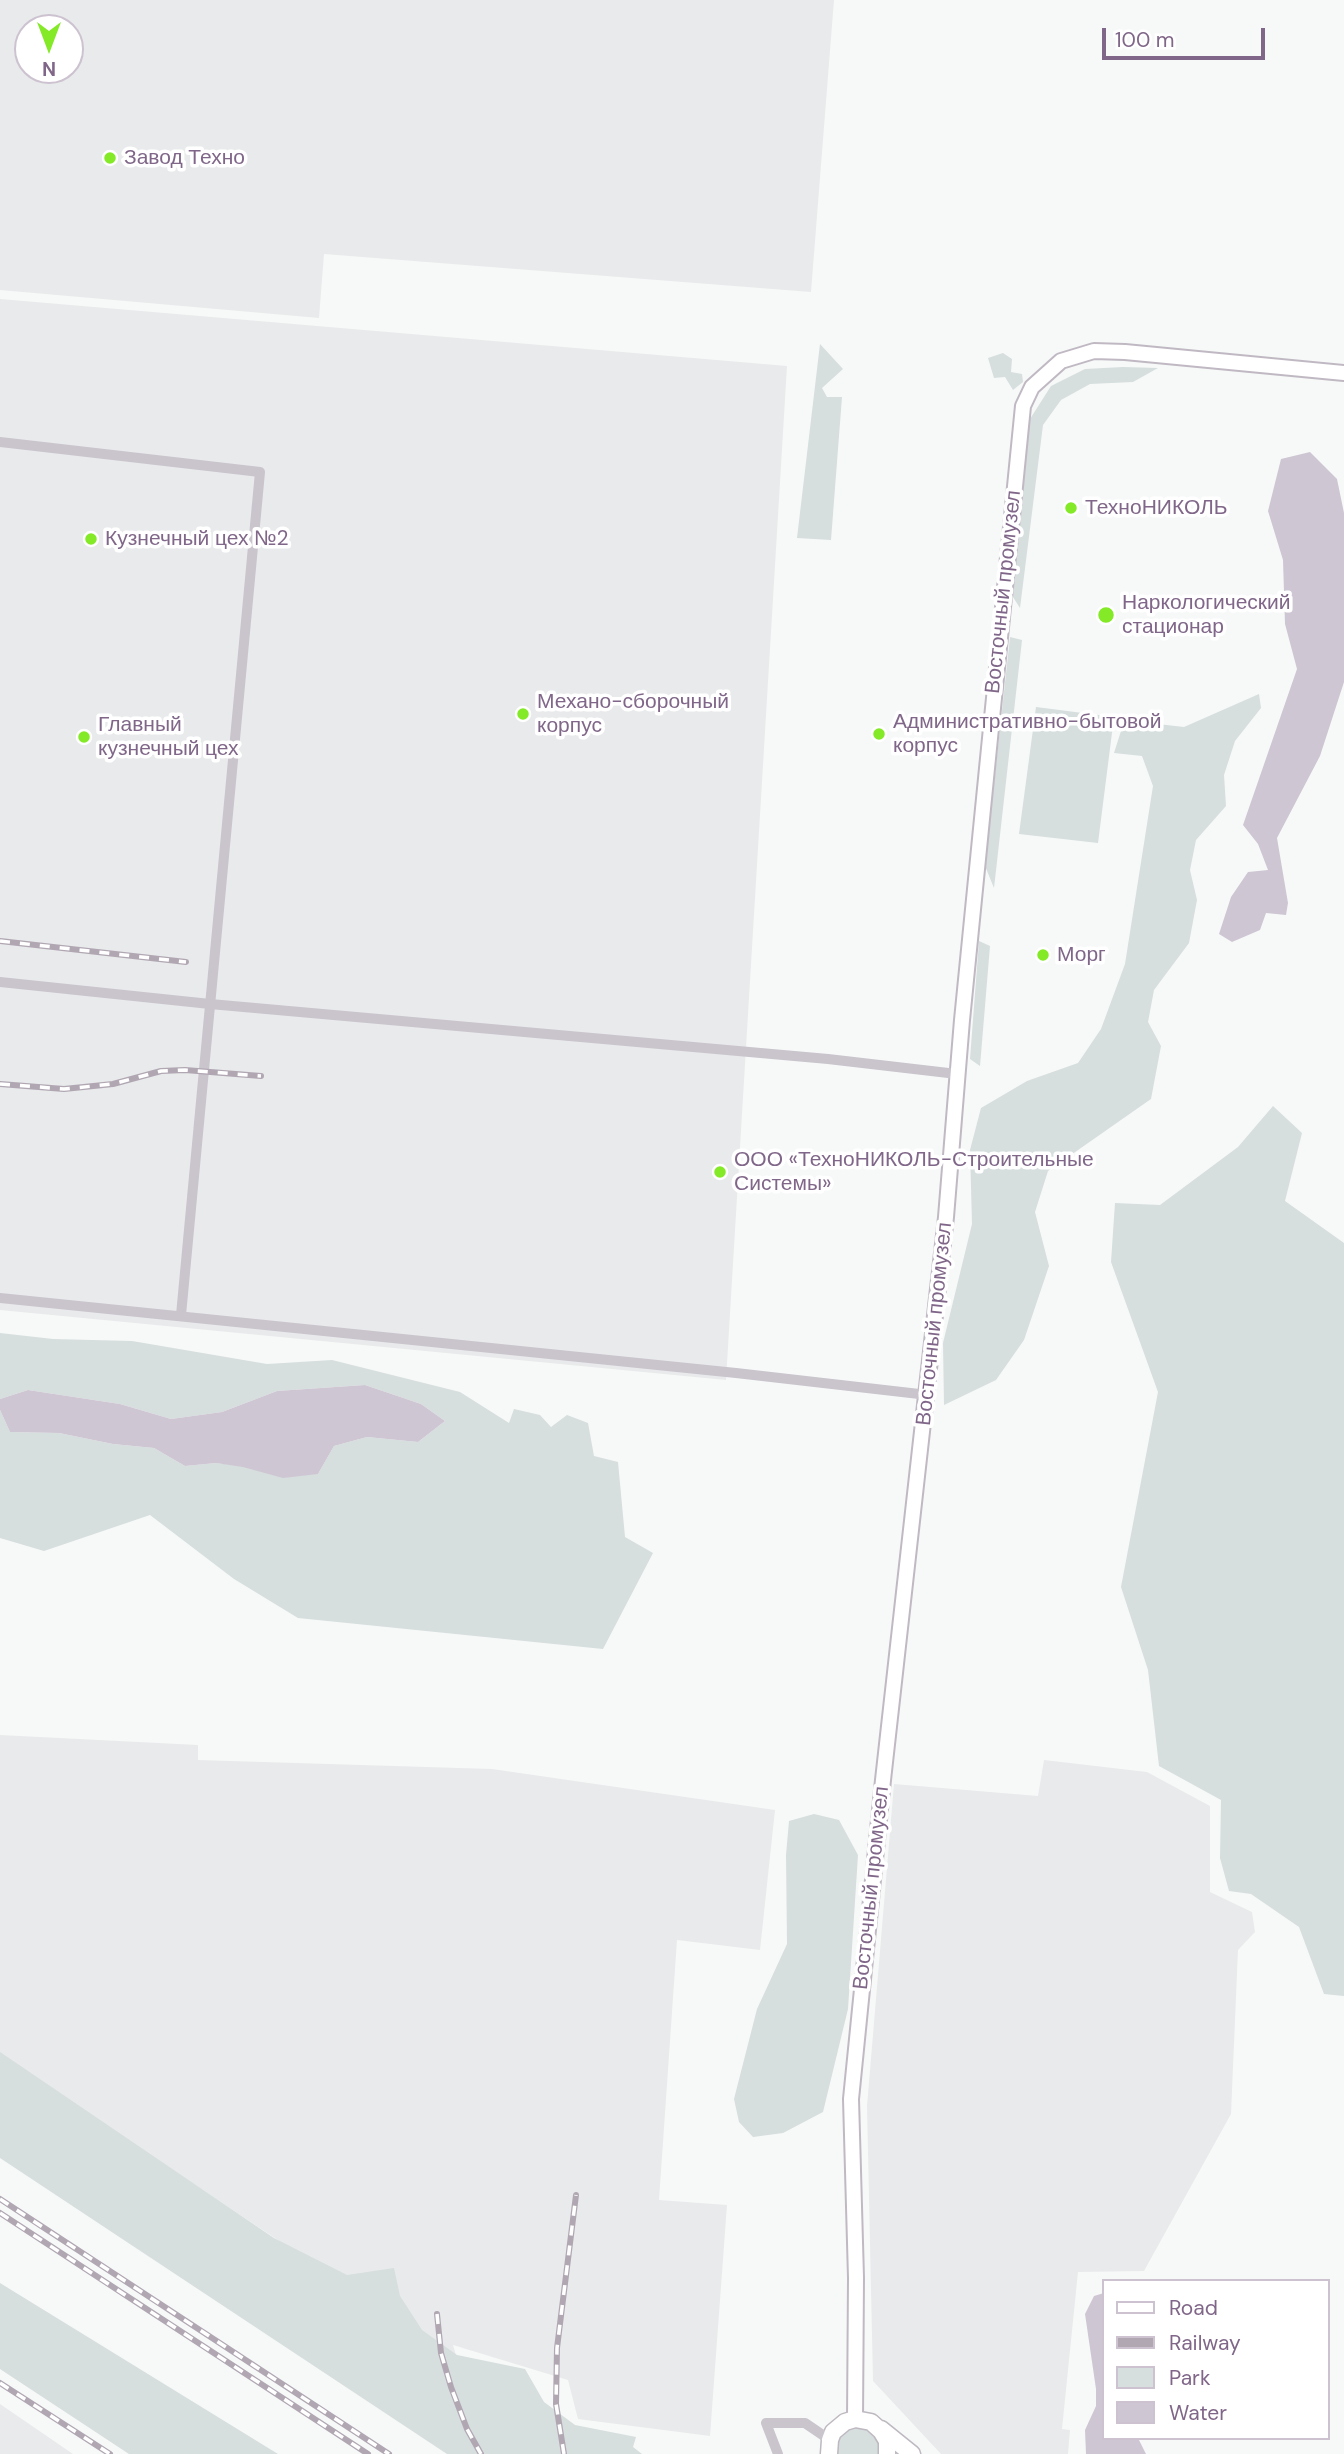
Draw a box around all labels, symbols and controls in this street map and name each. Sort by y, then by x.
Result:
north arrow [14,14,84,84]
scale bar [1106,14,1269,58]
text: 100 m [1115,26,1175,54]
text: N [42,56,56,81]
place label: Завод Техно [124,145,245,171]
marker: Завод Техно [102,150,118,166]
street label: Восточный промузел [981,489,1027,695]
place label: ТехноНИКОЛЬ [1085,495,1228,521]
marker: ТехноНИКОЛЬ [1063,500,1079,516]
place label: Кузнечный цех №2 [105,526,289,552]
marker: Кузнечный цех №2 [83,531,99,547]
place label: Наркологический стационар [1122,590,1290,640]
marker: Наркологический стационар [1096,605,1116,625]
place label: Механо-сборочный корпус [537,689,729,739]
marker: Механо-сборочный корпус [515,706,531,722]
place label: Административно-бытовой корпус [893,709,1161,759]
place label: Главный кузнечный цех [98,712,239,762]
marker: Административно-бытовой корпус [871,726,887,742]
marker: Главный кузнечный цех [76,729,92,745]
place label: Морг [1057,942,1106,968]
marker: Морг [1035,947,1051,963]
place label: ООО «ТехноНИКОЛЬ-Строительные Системы» [734,1147,1094,1197]
marker: ООО «ТехноНИКОЛЬ-Строительные Системы» [712,1164,728,1180]
street label: Восточный промузел [912,1221,958,1427]
street label: Восточный промузел [849,1785,895,1991]
legend [1102,2279,1330,2440]
text: Road [1169,2294,1218,2322]
text: Railway [1169,2329,1241,2357]
text: Park [1169,2364,1210,2392]
text: Water [1169,2399,1227,2427]

